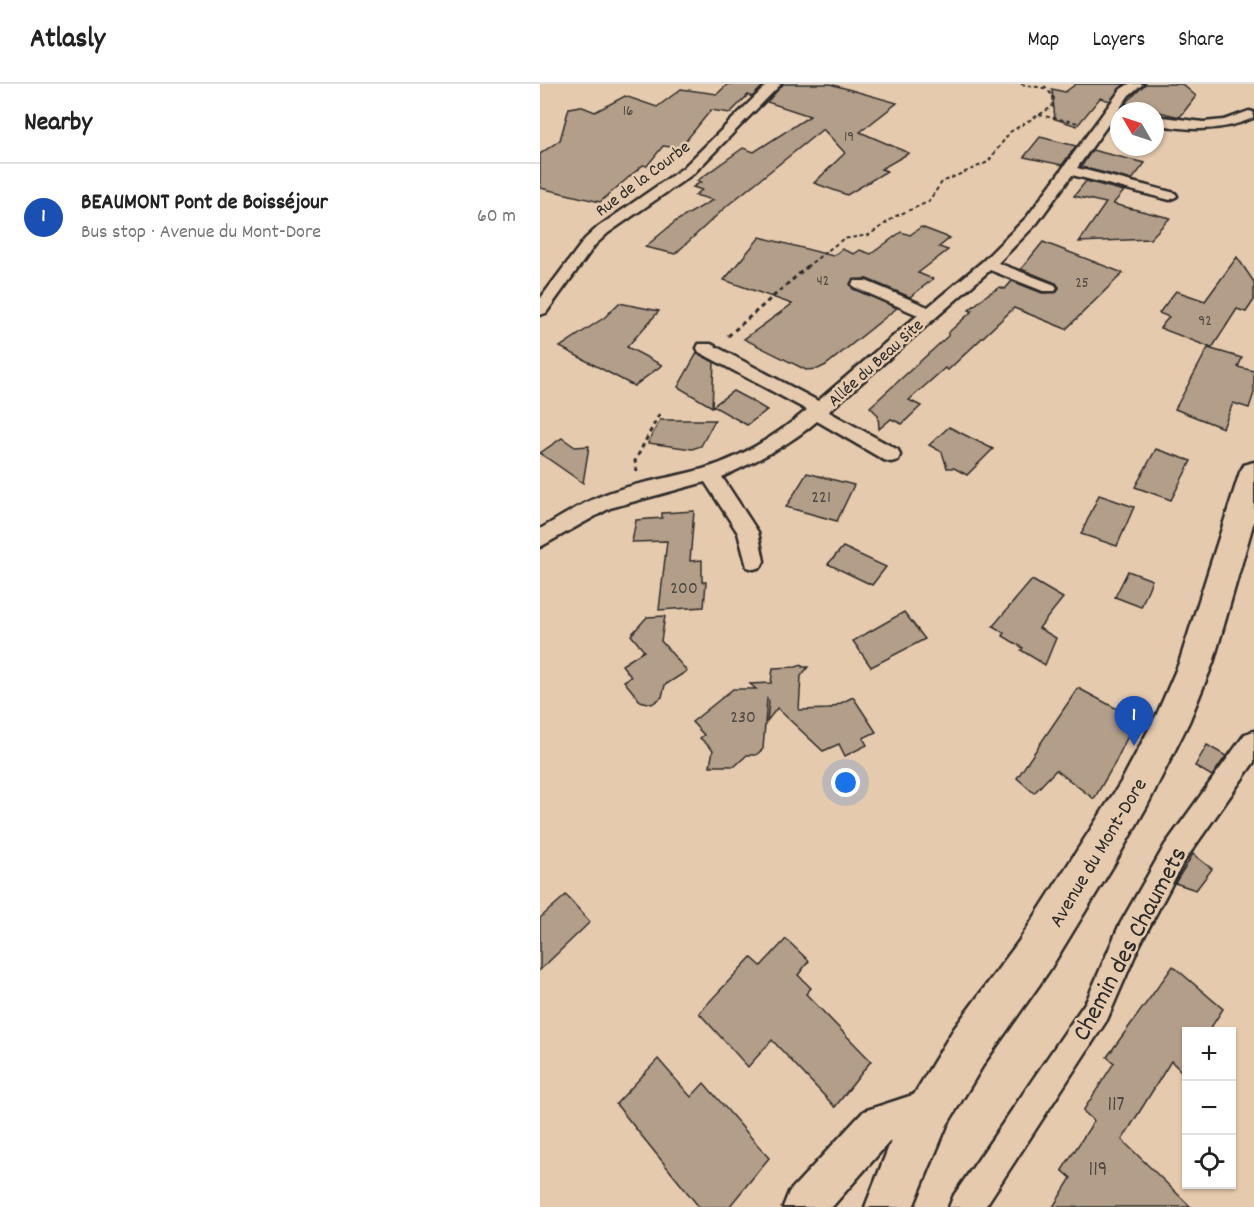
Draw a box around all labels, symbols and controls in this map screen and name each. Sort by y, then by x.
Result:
text: Atlasly [30,21,105,61]
text: Map [1028,26,1059,56]
text: Layers [1092,26,1145,56]
text: Share [1178,26,1224,56]
house number: 16 [623,101,633,123]
north arrow [1110,102,1164,156]
text: Nearby [24,105,92,142]
house number: 19 [844,127,854,149]
street label: Rue de la Courbe [591,136,696,224]
text: BEAUMONT Pont de Boisséjour [81,188,328,219]
text: 1 [41,203,46,231]
text: 60 m [477,203,516,231]
text: Bus stop · Avenue du Mont-Dore [81,219,321,247]
house number: 42 [817,271,829,293]
house number: 25 [1075,273,1089,295]
house number: 92 [1198,311,1212,333]
street label: Allée du Beau Site [823,314,930,414]
house number: 221 [811,486,831,511]
house number: 200 [670,577,698,602]
pin: 1 [1114,696,1154,746]
house number: 230 [730,706,756,731]
your location [831,768,860,797]
street label: Avenue du Mont-Dore [1043,773,1156,934]
street label: Chemin des Chaumets [1064,841,1198,1048]
map controls [1182,1027,1236,1189]
button: + [1182,1027,1236,1081]
button: − [1182,1081,1236,1135]
house number: 117 [1107,1091,1125,1121]
button: locate [1182,1135,1236,1189]
house number: 119 [1089,1156,1107,1186]

